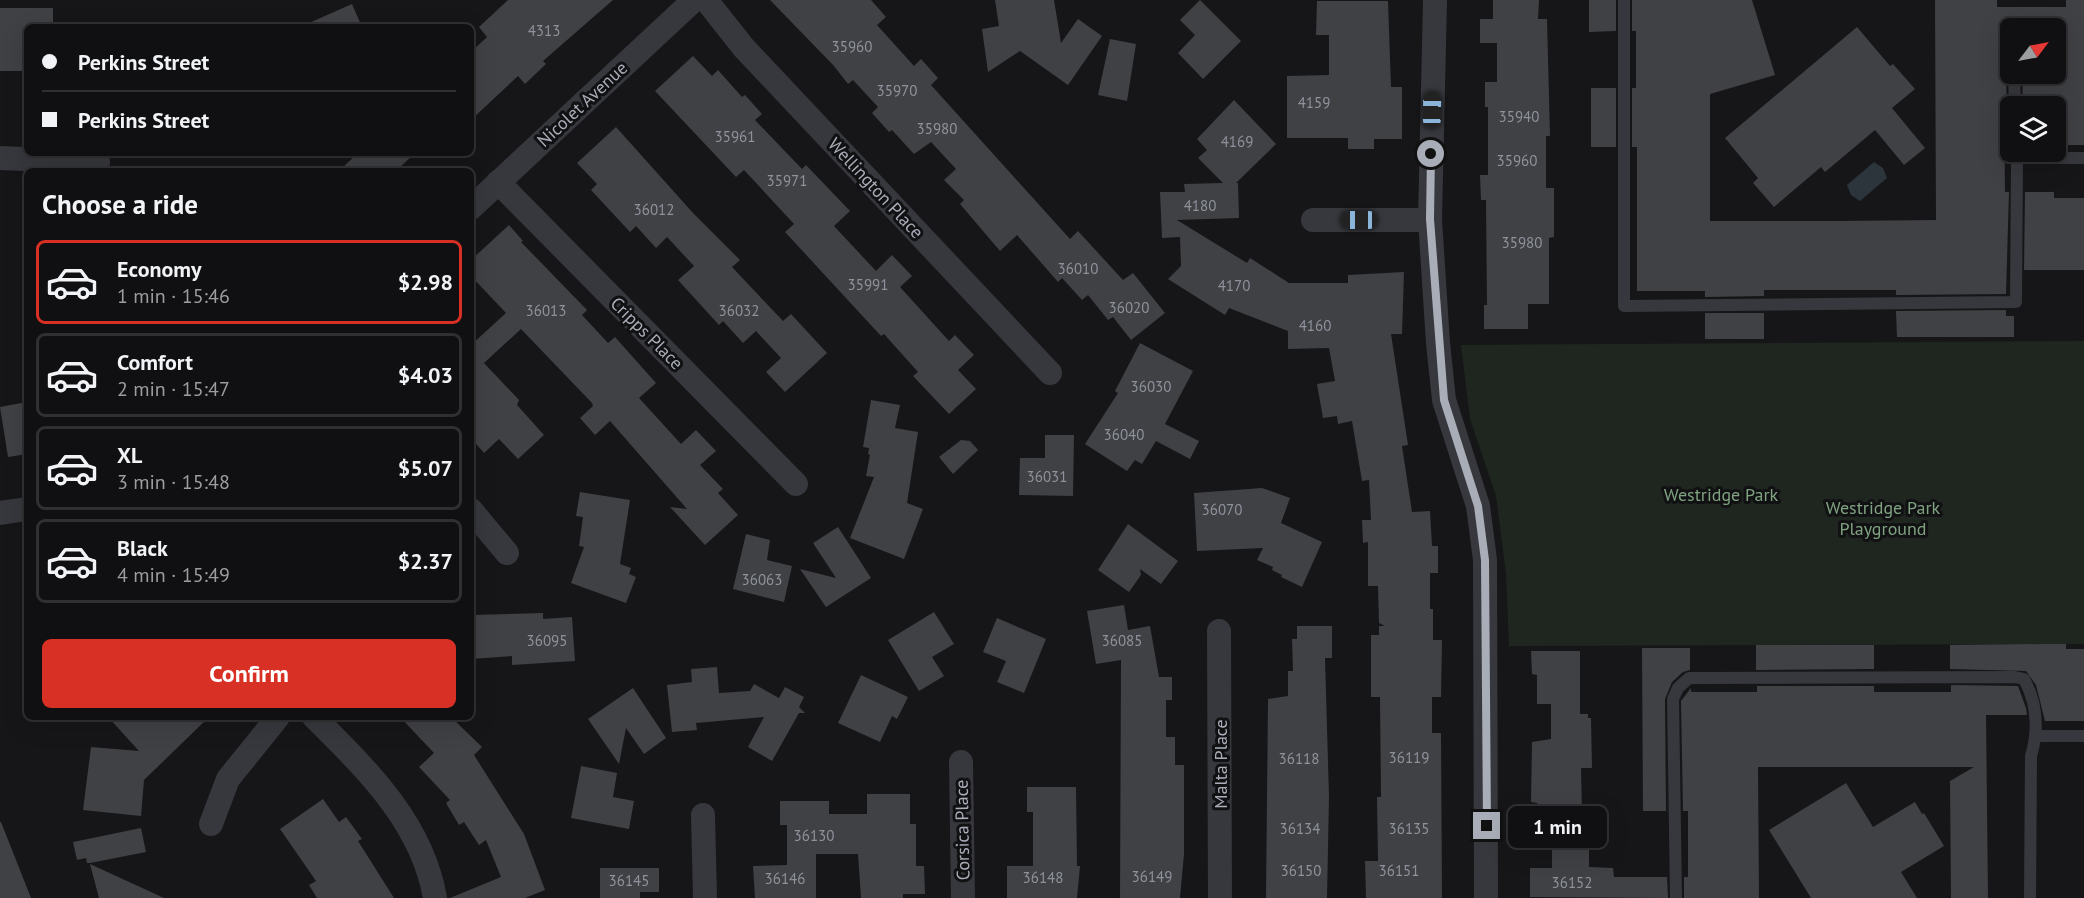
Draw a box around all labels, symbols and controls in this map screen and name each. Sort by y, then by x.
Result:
north arrow [2000,18,2066,84]
map controls [2000,18,2066,162]
house number: 4313 [528,21,560,40]
house number: 35960 [832,37,872,56]
text: Perkins Street [78,48,209,76]
street label: Nicolet Avenue [532,56,632,152]
house number: 35970 [877,81,917,100]
car [1423,92,1441,128]
house number: 4159 [1298,93,1330,112]
button: layers [2000,96,2066,162]
text: Perkins Street [78,106,209,134]
house number: 35940 [1499,107,1539,126]
house number: 35980 [917,119,957,138]
house number: 35961 [715,127,755,146]
house number: 4169 [1221,132,1253,151]
street label: Wellington Place [823,133,929,243]
route start [1417,140,1444,167]
house number: 35960 [1497,151,1537,170]
house number: 35971 [767,171,807,190]
text: Choose a ride [42,187,198,221]
house number: 4180 [1184,196,1216,215]
house number: 36012 [634,200,674,219]
car [1341,211,1377,229]
house number: 35980 [1502,233,1542,252]
icon: car [45,255,99,309]
text: Economy [117,255,201,283]
house number: 36010 [1058,259,1098,278]
text: $2.98 [398,268,453,296]
house number: 35991 [848,275,888,294]
house number: 4170 [1218,276,1250,295]
text: 1 min · 15:46 [117,283,230,309]
street label: Cripps Place [606,292,688,374]
house number: 36020 [1109,298,1149,317]
house number: 36013 [526,301,566,320]
house number: 36032 [719,301,759,320]
house number: 4160 [1299,316,1331,335]
icon: car [45,348,99,402]
text: Comfort [117,348,193,376]
text: $4.03 [398,361,453,389]
text: 2 min · 15:47 [117,376,230,402]
house number: 36030 [1131,377,1171,396]
house number: 36040 [1104,425,1144,444]
icon: car [45,441,99,495]
text: XL [117,441,142,469]
text: $5.07 [398,454,453,482]
house number: 36031 [1027,467,1067,486]
text: 3 min · 15:48 [117,469,230,495]
park label: Westridge Park [1664,483,1779,506]
park label: Westridge Park Playground [1826,496,1941,540]
house number: 36070 [1202,500,1242,519]
icon: car [45,534,99,588]
text: Black [117,534,168,562]
text: $2.37 [398,547,453,575]
text: 4 min · 15:49 [117,562,230,588]
house number: 36063 [742,570,782,589]
house number: 36095 [527,631,567,650]
house number: 36085 [1102,631,1142,650]
button: Confirm [42,639,456,708]
street label: Malta Place [1209,719,1232,809]
house number: 36119 [1389,748,1429,767]
house number: 36118 [1279,749,1319,768]
street label: Corsica Place [950,779,974,881]
callout: 1 min [1508,805,1607,847]
route end [1473,812,1500,839]
text: 1 min [1533,814,1582,840]
house number: 36134 [1280,819,1320,838]
house number: 36135 [1389,819,1429,838]
house number: 36130 [794,826,834,845]
house number: 36150 [1281,861,1321,880]
house number: 36151 [1379,861,1419,880]
house number: 36149 [1132,867,1172,886]
house number: 36148 [1023,868,1063,887]
house number: 36146 [765,869,805,888]
house number: 36145 [609,871,649,890]
house number: 36152 [1552,873,1592,892]

